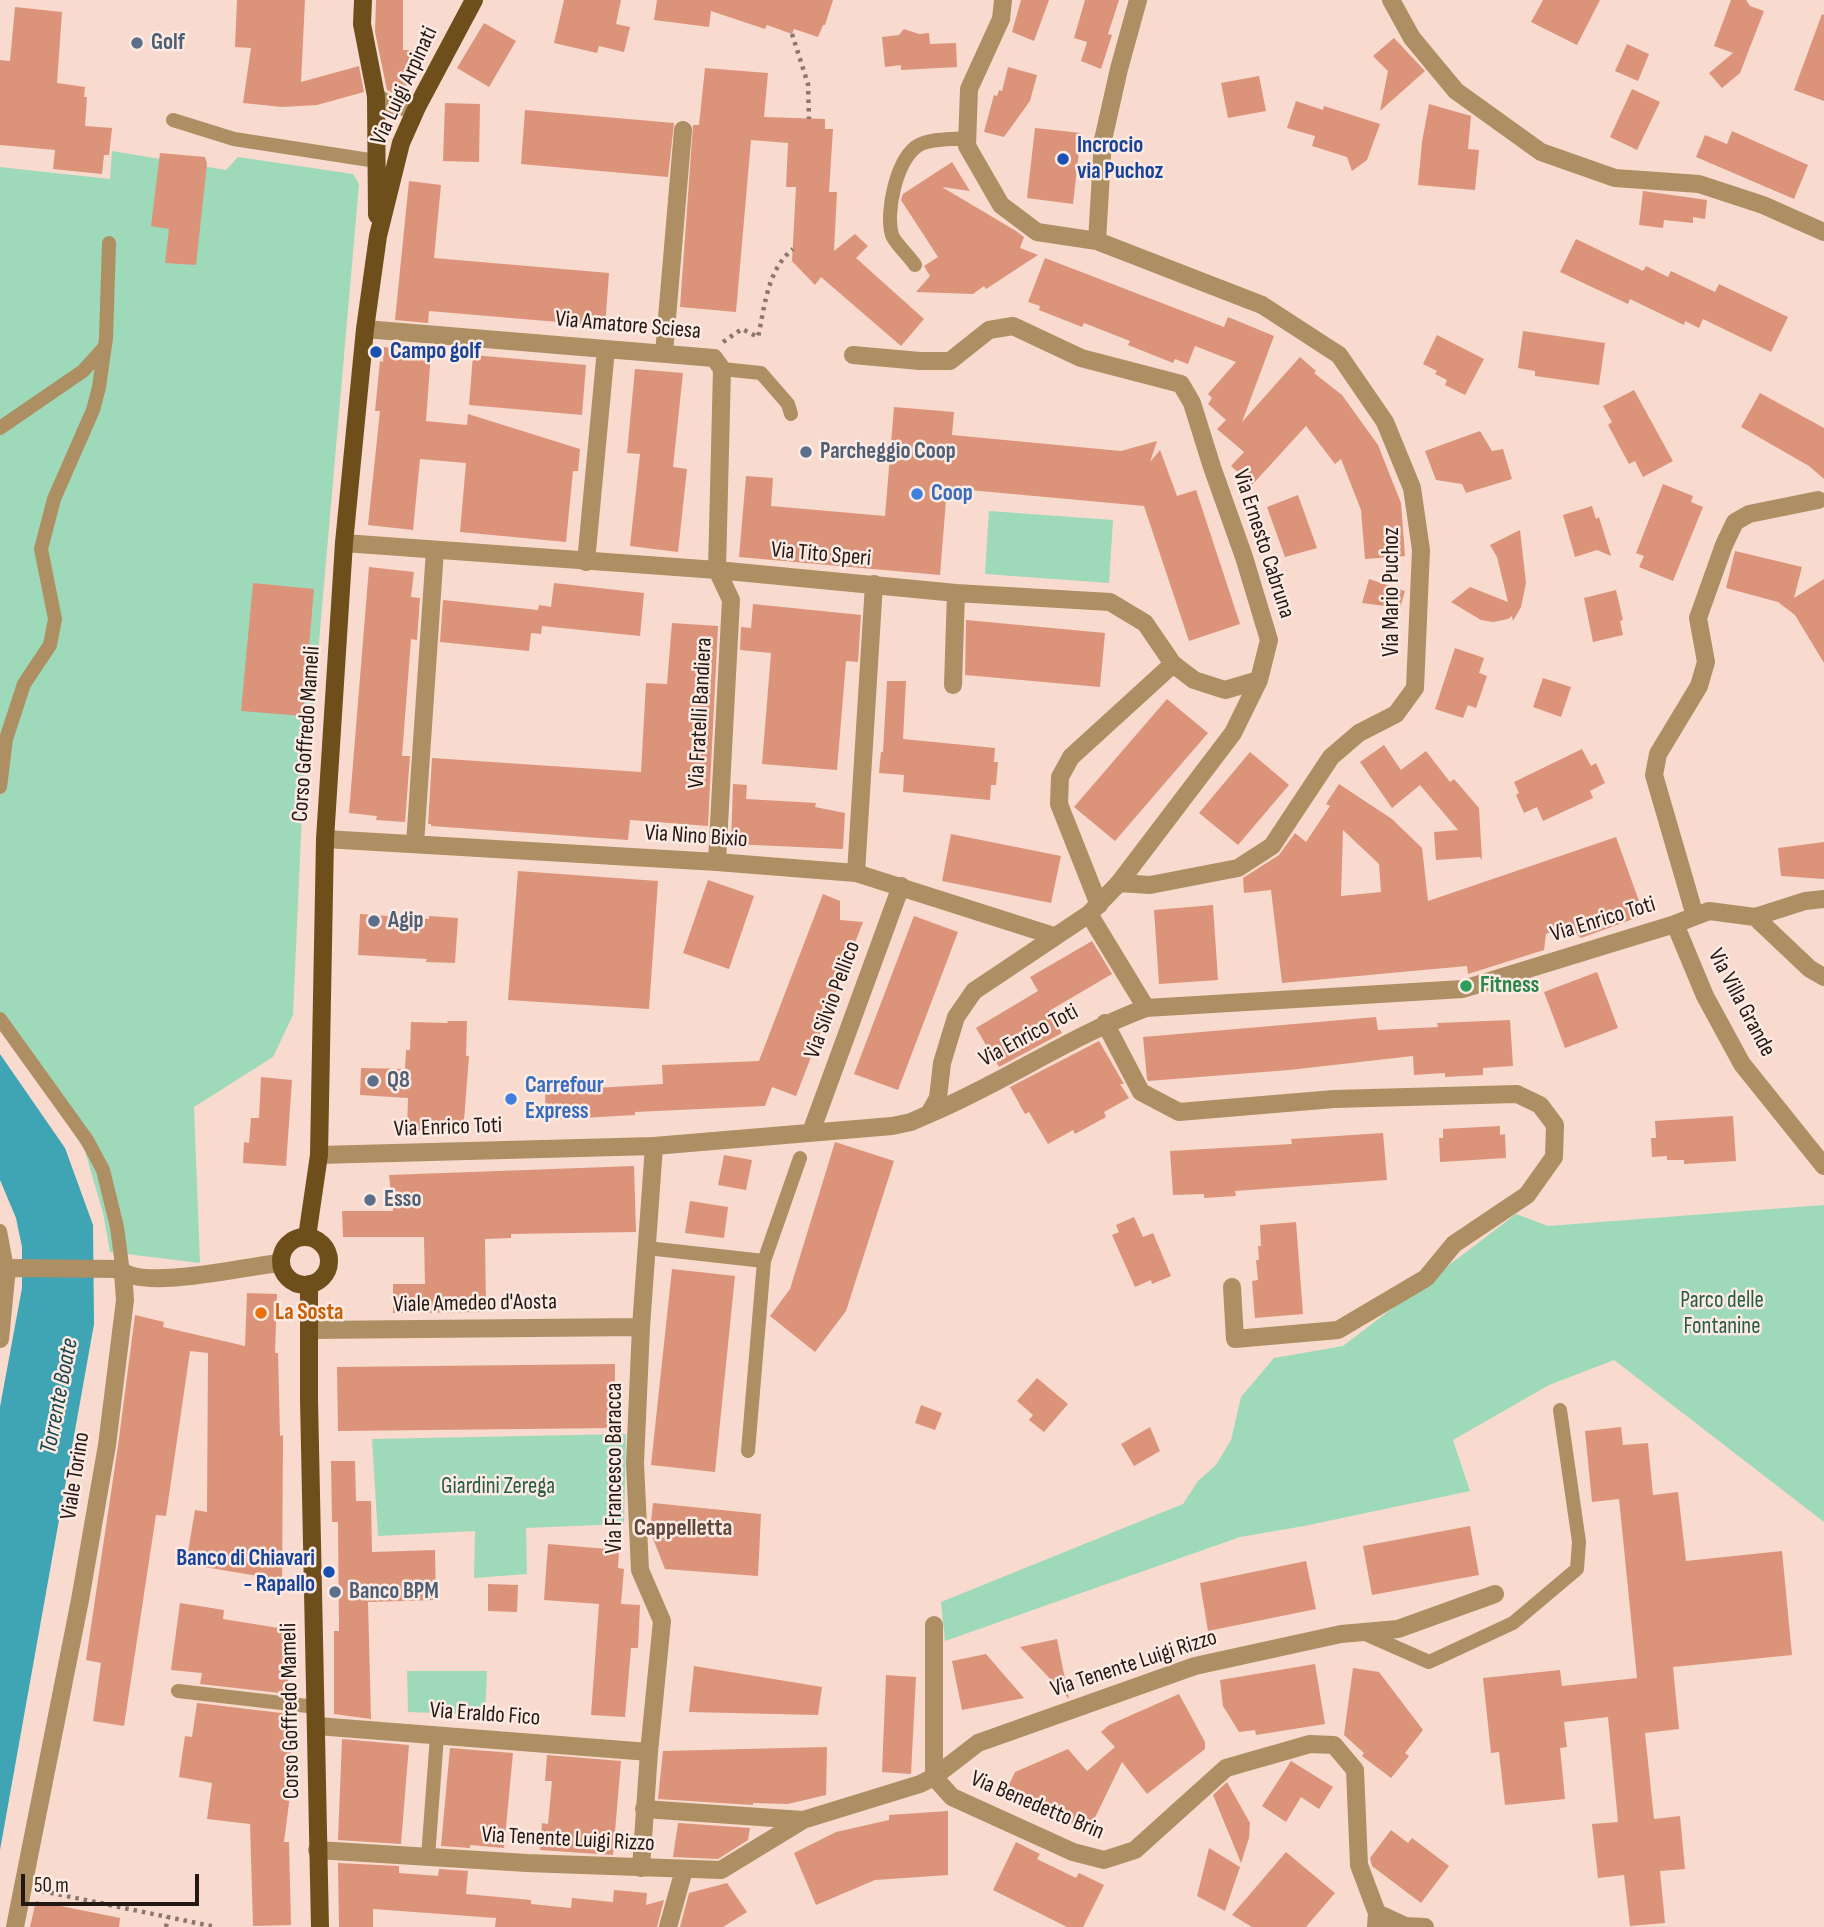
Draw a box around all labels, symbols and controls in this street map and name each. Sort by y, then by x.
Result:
street label: Via Luigi Arpinati [366,22,444,150]
place label: Golf [151,29,185,57]
marker: Golf [129,35,145,51]
place label: Incrocio via Puchoz [1077,132,1163,186]
marker: Incrocio via Puchoz [1055,151,1071,167]
street label: Via Amatore Sciesa [554,306,702,346]
place label: Campo golf [390,338,481,366]
marker: Campo golf [368,344,384,360]
place label: Parcheggio Coop [820,438,956,466]
marker: Parcheggio Coop [798,444,814,460]
street label: Via Ernesto Cabruna [1226,466,1300,622]
place label: Coop [931,480,973,508]
marker: Coop [909,486,925,502]
street label: Via Mario Puchoz [1378,527,1406,657]
street label: Via Tito Speri [770,537,872,573]
street label: Via Fratelli Bandiera [683,637,719,789]
street label: Corso Goffredo Mameli [287,645,327,823]
street label: Via Nino Bixio [644,820,748,854]
street label: Via Enrico Toti [1547,891,1659,949]
place label: Agip [388,907,423,935]
marker: Agip [366,913,382,929]
street label: Via Silvio Pellico [799,938,867,1062]
street label: Via Villa Grande [1701,944,1781,1062]
place label: Fitness [1480,972,1539,1000]
marker: Fitness [1458,978,1474,994]
street label: Via Enrico Toti [975,998,1083,1074]
place label: Q8 [387,1067,410,1095]
place label: Carrefour Express [525,1072,604,1126]
marker: Q8 [365,1073,381,1089]
marker: Carrefour Express [503,1091,519,1107]
street label: Via Enrico Toti [393,1112,503,1144]
place label: Esso [384,1186,421,1214]
marker: Esso [362,1192,378,1208]
park label: Parco delle Fontanine [1680,1287,1764,1341]
street label: Viale Amedeo d'Aosta [393,1289,557,1319]
place label: La Sosta [275,1299,343,1327]
marker: La Sosta [253,1305,269,1321]
water label: Torrente Boate [35,1336,85,1456]
street label: Via Francesco Baracca [601,1383,629,1553]
street label: Viale Torino [55,1430,97,1522]
park label: Giardini Zerega [441,1473,555,1501]
district label: Cappelletta [634,1515,732,1543]
place label: Banco di Chiavari - Rapallo [176,1545,315,1599]
marker: Banco di Chiavari - Rapallo [321,1564,337,1580]
place label: Banco BPM [349,1578,439,1606]
marker: Banco BPM [327,1584,343,1600]
street label: Corso Goffredo Mameli [276,1623,306,1799]
street label: Via Tenente Luigi Rizzo [1047,1624,1221,1704]
street label: Via Eraldo Fico [429,1697,541,1733]
street label: Via Benedetto Brin [966,1765,1108,1847]
street label: Via Tenente Luigi Rizzo [481,1822,655,1858]
scale bar [24,1860,203,1904]
text: 50 m [34,1873,69,1898]

